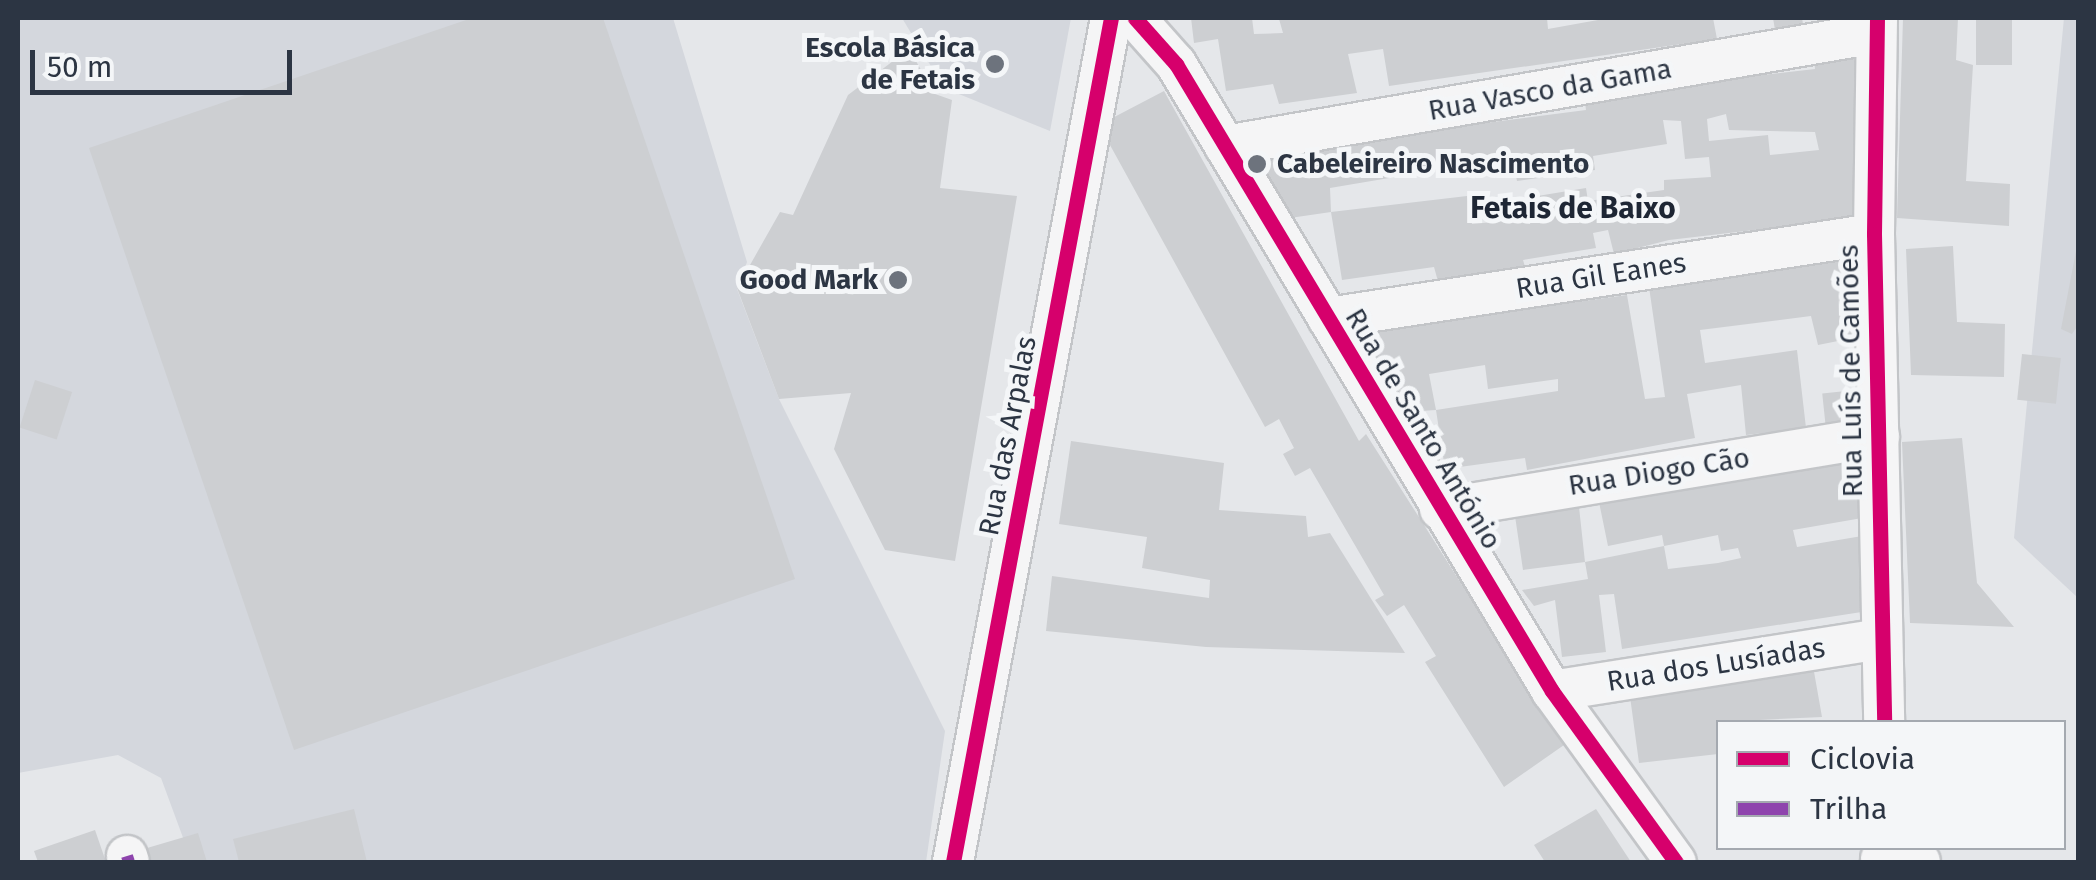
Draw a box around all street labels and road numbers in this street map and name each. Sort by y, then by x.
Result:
street label: Rua Vasco da Gama [1426,52,1674,128]
street label: Rua Luís de Camões [1832,244,1870,498]
street label: Rua Gil Eanes [1514,246,1688,306]
street label: Rua de Santo António [1338,303,1508,555]
street label: Rua das Arpalas [972,333,1044,539]
street label: Rua Diogo Cão [1566,441,1752,503]
street label: Rua dos Lusíadas [1605,631,1827,699]

